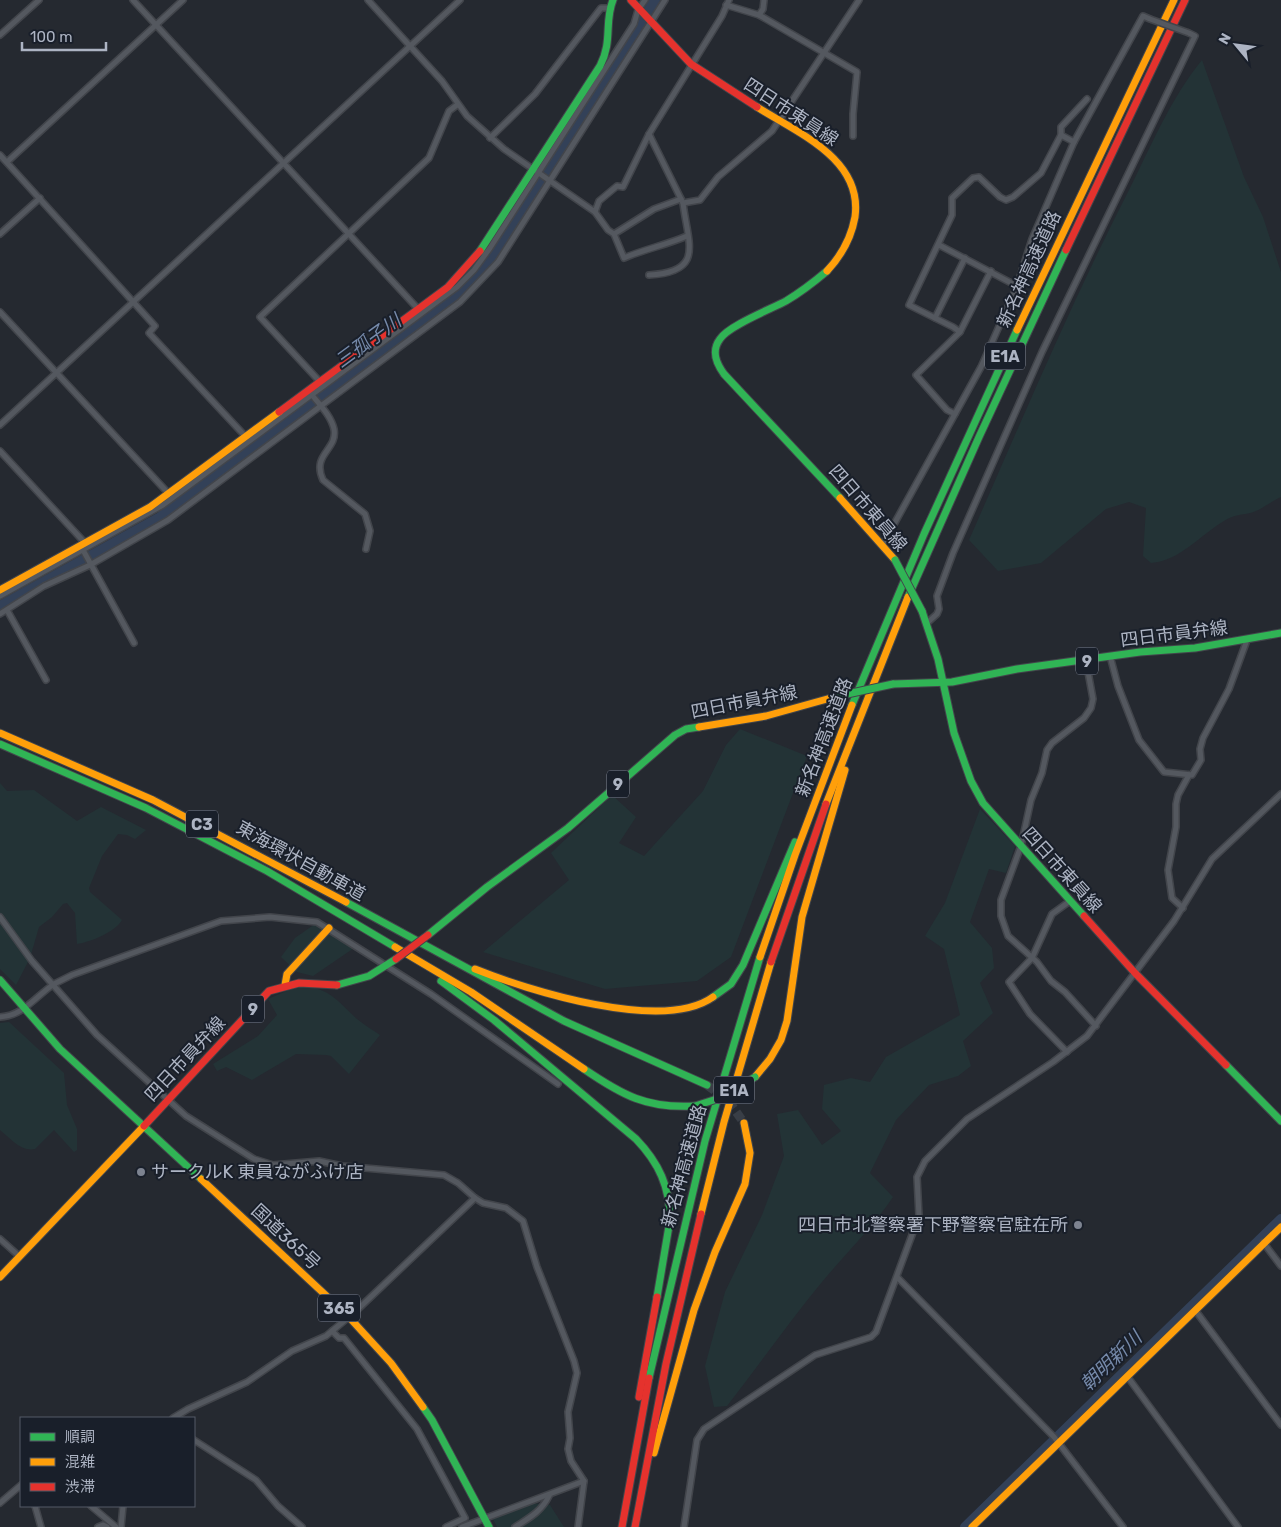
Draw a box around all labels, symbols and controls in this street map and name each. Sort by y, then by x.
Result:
scale bar [22,20,106,52]
north arrow [1211,20,1261,70]
text: 100 m [30,28,72,46]
text: N [1215,30,1235,47]
street label: 四日市東員線 [740,73,842,151]
street label: 新名神高速道路 [992,207,1066,331]
water label: 三孤子川 [330,308,407,373]
road number: E1A [985,342,1025,370]
street label: 四日市東員線 [824,460,912,556]
street label: 四日市員弁線 [1119,617,1229,651]
road number: 9 [1076,648,1098,674]
street label: 新名神高速道路 [791,674,857,800]
street label: 四日市員弁線 [689,681,799,723]
road number: 9 [607,771,629,798]
road number: C3 [186,811,218,838]
street label: 東海環状自動車道 [233,816,369,906]
street label: 四日市東員線 [1018,823,1106,917]
road number: 9 [242,996,264,1022]
street label: 四日市員弁線 [140,1012,230,1106]
road number: E1A [714,1076,754,1104]
street label: 新名神高速道路 [657,1102,711,1230]
place label: サークルK 東員ながふけ店 [151,1161,364,1183]
marker: サークルK 東員ながふけ店 [135,1166,147,1178]
street label: 国道365号 [247,1200,325,1274]
place label: 四日市北警察署下野警察官駐在所 [798,1214,1068,1236]
marker: 四日市北警察署下野警察官駐在所 [1072,1219,1084,1231]
road number: 365 [318,1295,360,1322]
water label: 朝明新川 [1076,1325,1148,1396]
legend [20,1417,195,1507]
text: 順調 [65,1428,95,1446]
text: 混雑 [65,1453,95,1471]
text: 渋滞 [65,1478,95,1496]

